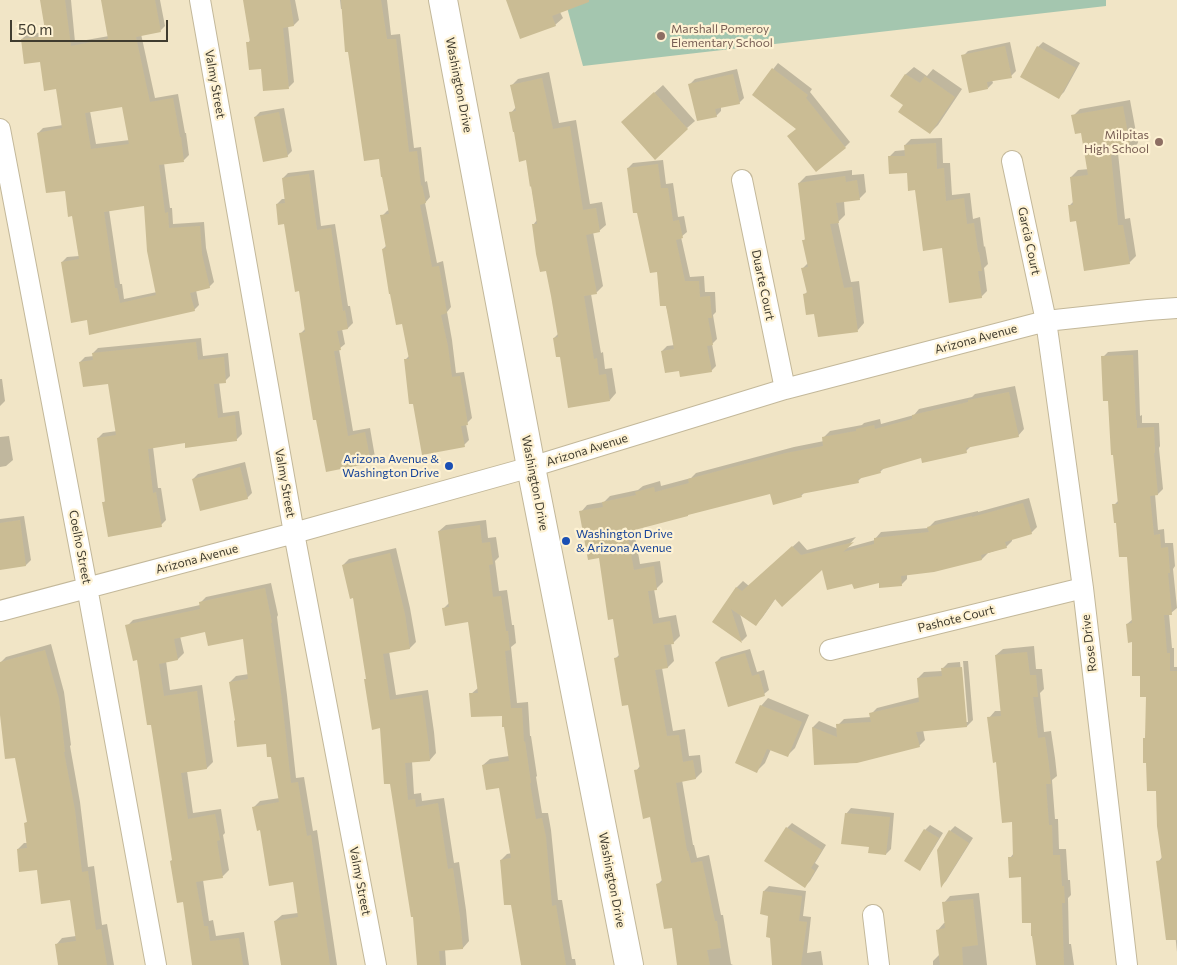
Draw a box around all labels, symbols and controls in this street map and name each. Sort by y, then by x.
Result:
scale bar [12,10,170,42]
text: 50 m [18,20,52,38]
place label: Marshall Pomeroy Elementary School [671,22,773,50]
marker: Marshall Pomeroy Elementary School [655,30,667,42]
street label: Washington Drive [443,36,475,134]
street label: Valmy Street [202,48,228,120]
place label: Milpitas High School [1084,128,1149,156]
marker: Milpitas High School [1153,136,1165,148]
street label: Garcia Court [1015,206,1043,276]
street label: Duarte Court [748,248,778,322]
street label: Arizona Avenue [933,321,1019,357]
street label: Arizona Avenue [544,431,630,469]
street label: Washington Drive [519,434,551,532]
street label: Valmy Street [272,447,298,519]
place label: Arizona Avenue & Washington Drive [342,452,439,480]
marker: Arizona Avenue & Washington Drive [443,460,455,472]
street label: Coelho Street [66,509,94,585]
place label: Washington Drive & Arizona Avenue [576,527,673,555]
marker: Washington Drive & Arizona Avenue [560,535,572,547]
street label: Arizona Avenue [154,541,240,577]
street label: Pashote Court [916,603,996,635]
street label: Rose Drive [1078,613,1100,673]
street label: Washington Drive [596,831,628,929]
street label: Valmy Street [346,845,374,917]

